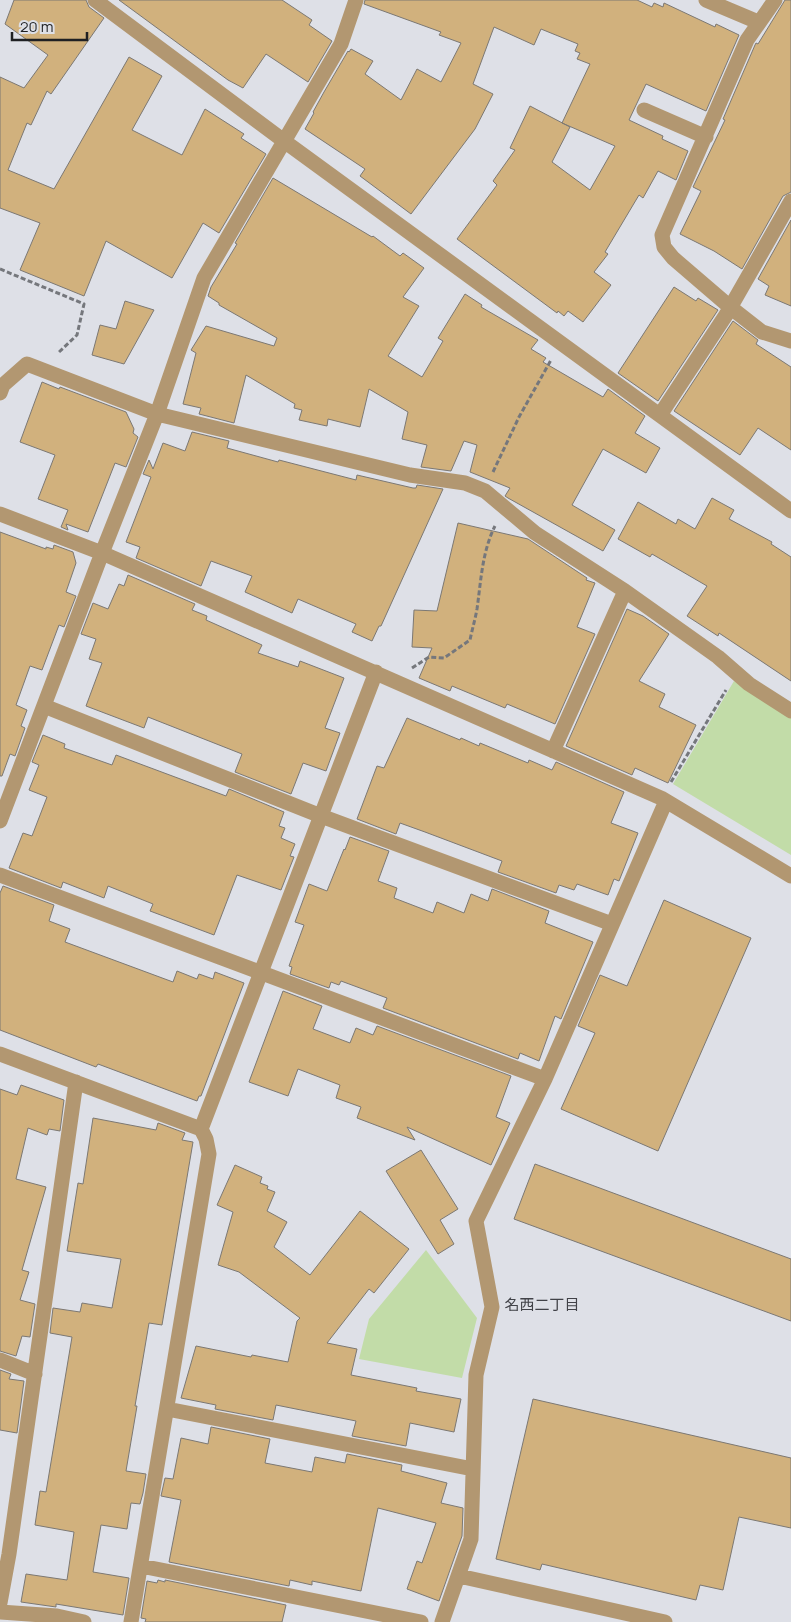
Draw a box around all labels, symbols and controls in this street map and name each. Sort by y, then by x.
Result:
scale bar [12,10,88,42]
text: 20 m [20,16,53,37]
district label: 名西二丁目 [504,1294,580,1315]

